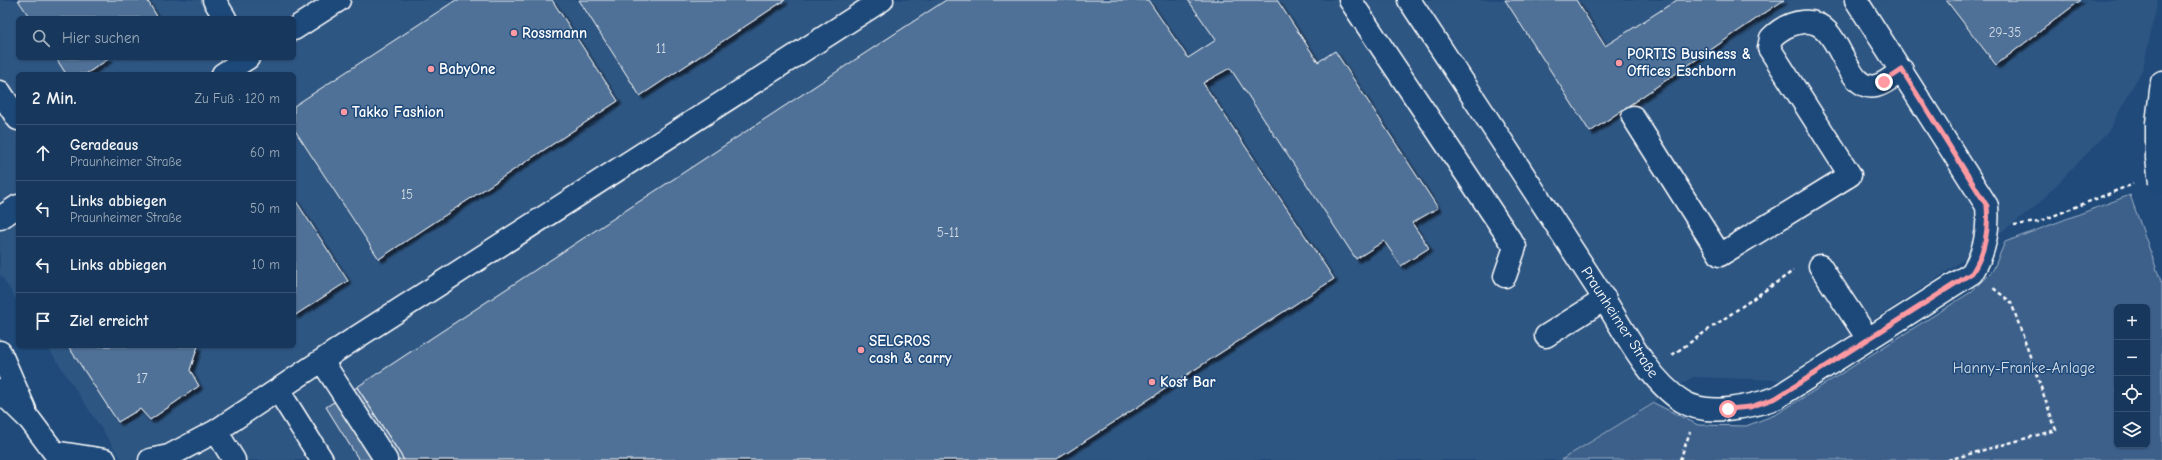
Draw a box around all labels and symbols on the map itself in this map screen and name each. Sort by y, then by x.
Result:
place label: Rossmann [522,24,587,42]
house number: 29-35 [1989,25,2021,40]
marker: Rossmann [509,28,519,38]
house number: 11 [656,41,666,56]
place label: PORTIS Business & Offices Eschborn [1627,45,1751,80]
marker: PORTIS Business & Offices Eschborn [1614,58,1624,68]
place label: BabyOne [439,60,495,78]
marker: BabyOne [426,64,436,74]
route end [1875,73,1893,91]
place label: Takko Fashion [352,103,444,121]
marker: Takko Fashion [339,107,349,117]
house number: 15 [401,187,413,202]
house number: 5-11 [937,225,959,240]
street label: Praunheimer Straße [1577,263,1663,381]
place label: SELGROS cash & carry [869,332,952,367]
marker: SELGROS cash & carry [856,345,866,355]
park label: Hanny-Franke-Anlage [1953,359,2096,377]
house number: 17 [136,371,148,386]
place label: Kost Bar [1160,373,1216,391]
marker: Kost Bar [1147,377,1157,387]
route start [1719,400,1737,418]

